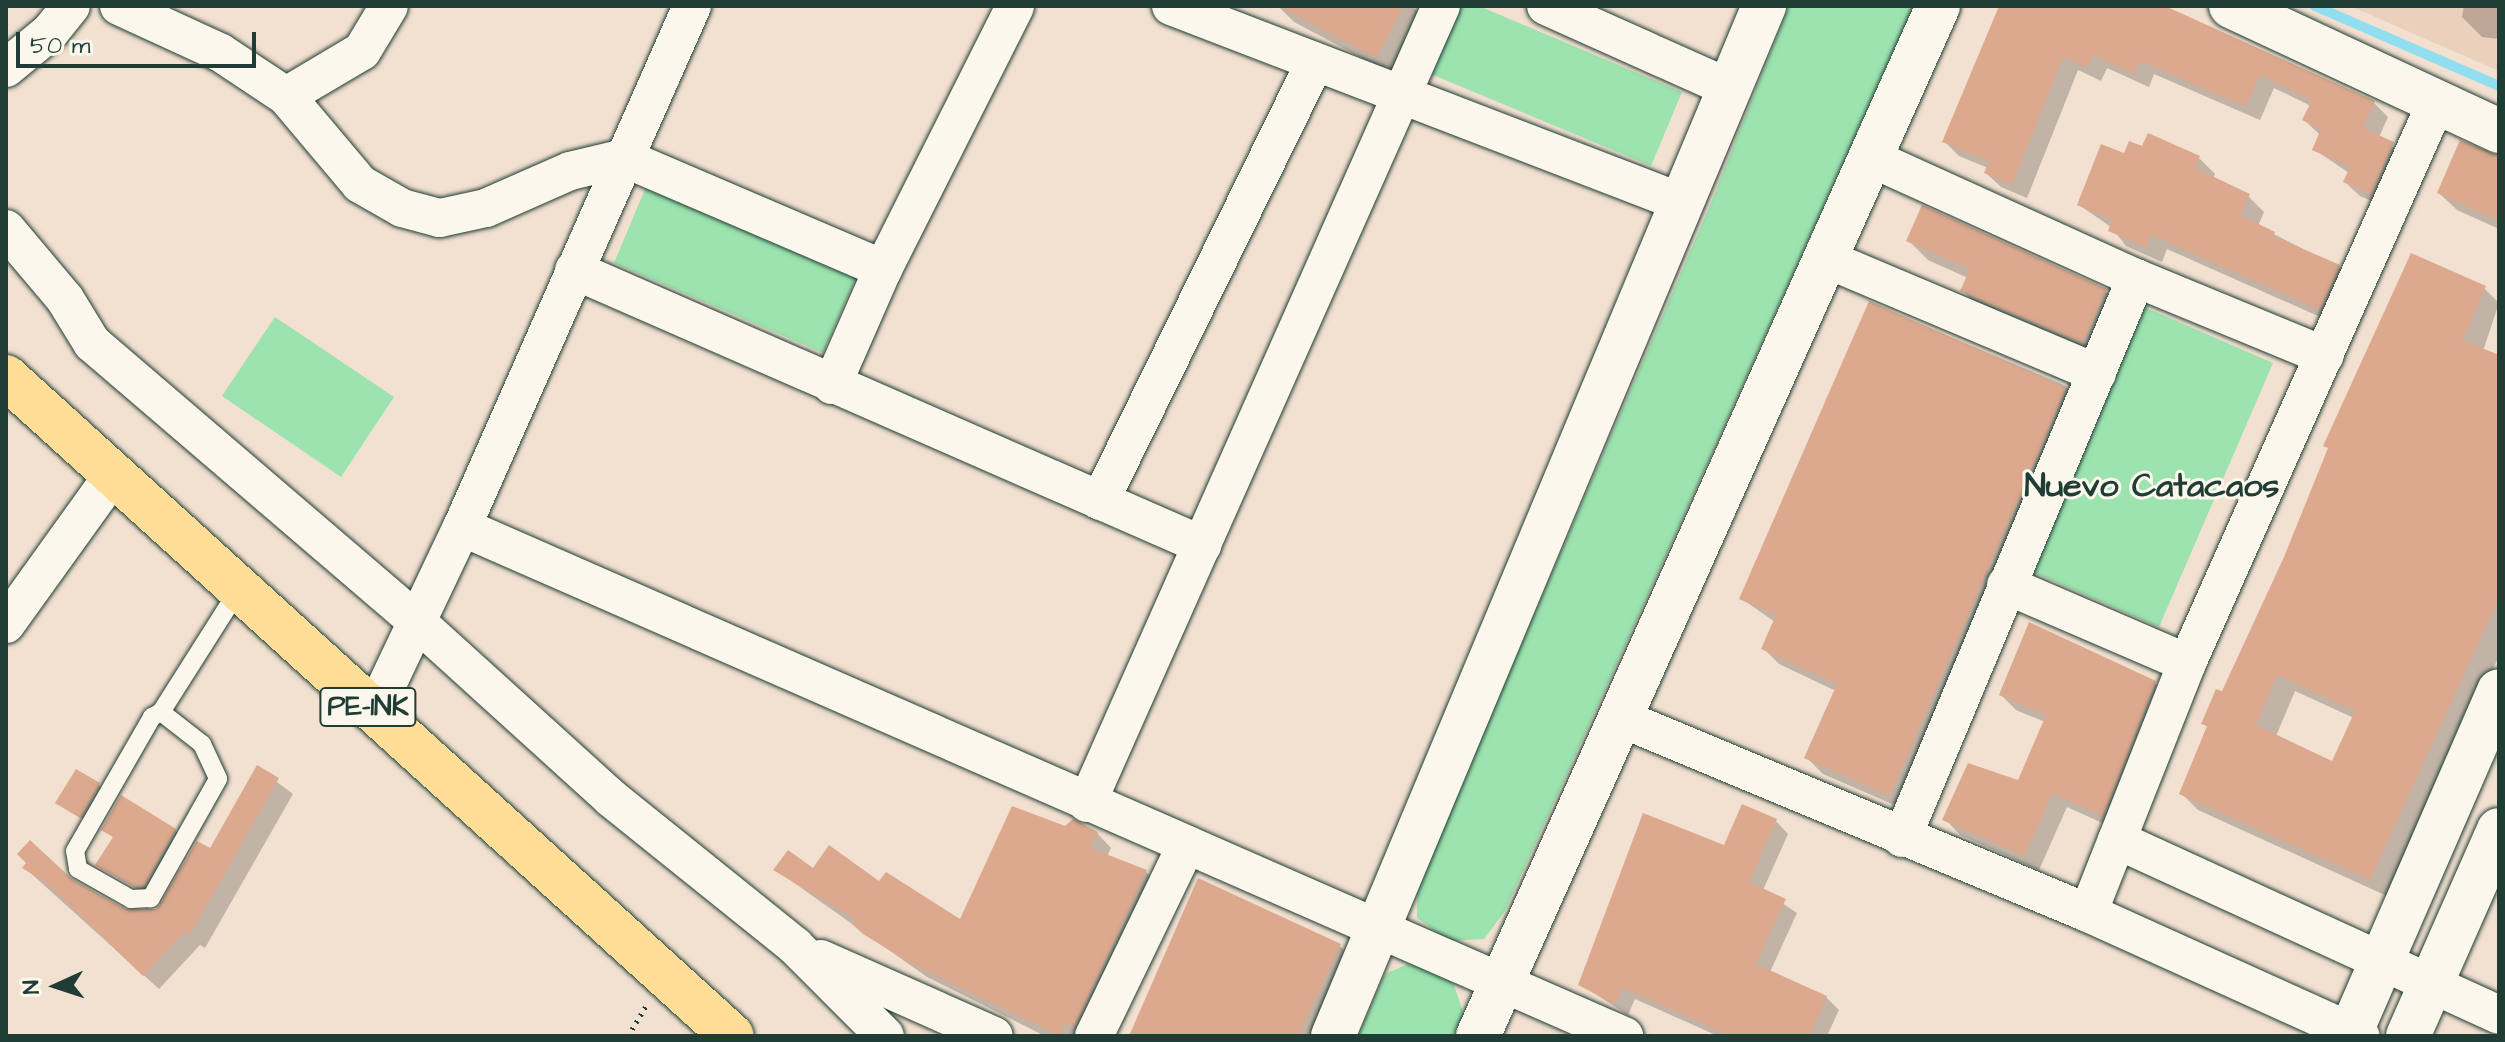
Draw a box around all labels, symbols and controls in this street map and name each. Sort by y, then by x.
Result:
scale bar [20,16,260,66]
text: 50 m [30,29,90,63]
district label: Nuevo Catacaos [2025,467,2279,507]
road number: PE-1NK [318,683,418,731]
north arrow [16,946,96,1026]
text: N [16,980,47,995]

